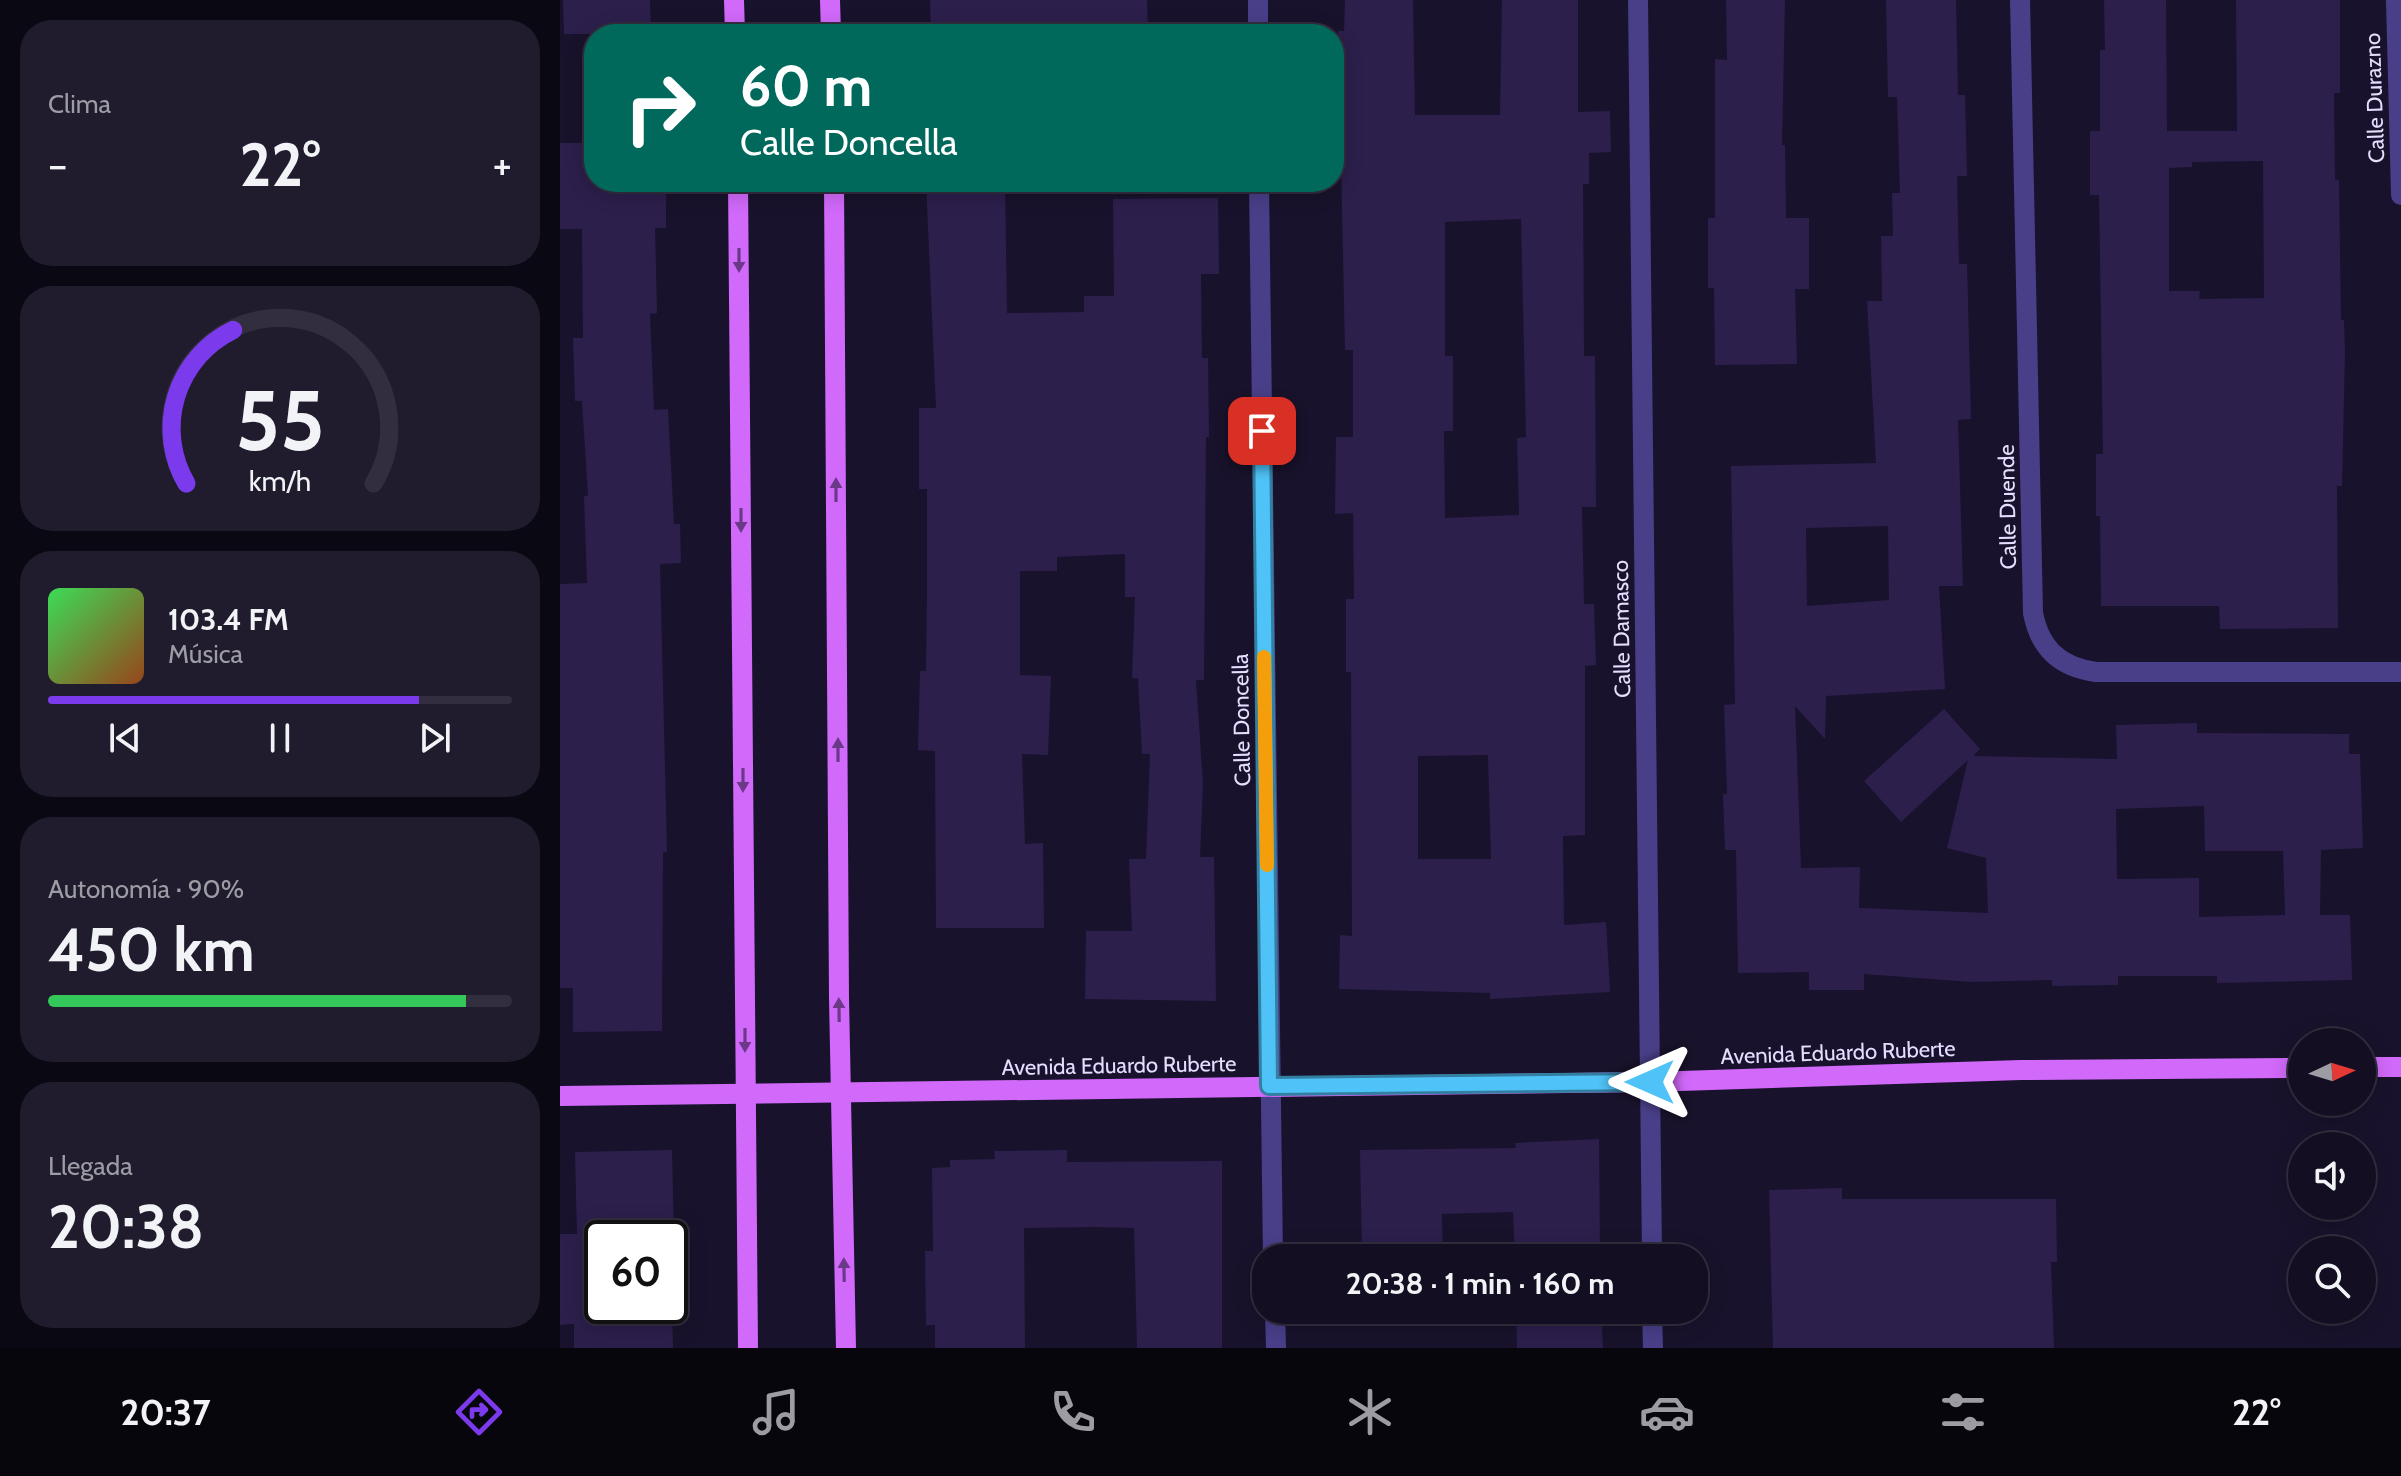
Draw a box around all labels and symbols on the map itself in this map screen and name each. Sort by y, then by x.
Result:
street label: Calle Durazno [2359,32,2390,163]
one-way arrow [733,248,745,273]
pin [1228,397,1296,465]
street label: Calle Duende [1993,444,2022,570]
one-way arrow [830,477,842,502]
one-way arrow [735,508,747,533]
street label: Calle Damasco [1607,560,1636,698]
street label: Calle Doncella [1227,653,1256,787]
one-way arrow [832,737,844,762]
one-way arrow [737,768,749,793]
one-way arrow [833,997,845,1022]
one-way arrow [739,1028,751,1053]
north arrow [2288,1028,2376,1116]
street label: Avenida Eduardo Ruberte [1720,1035,1956,1070]
position arrow [1608,1040,1692,1124]
street label: Avenida Eduardo Ruberte [1001,1050,1237,1081]
speed limit sign: 60 [584,1220,688,1324]
one-way arrow [838,1257,850,1282]

